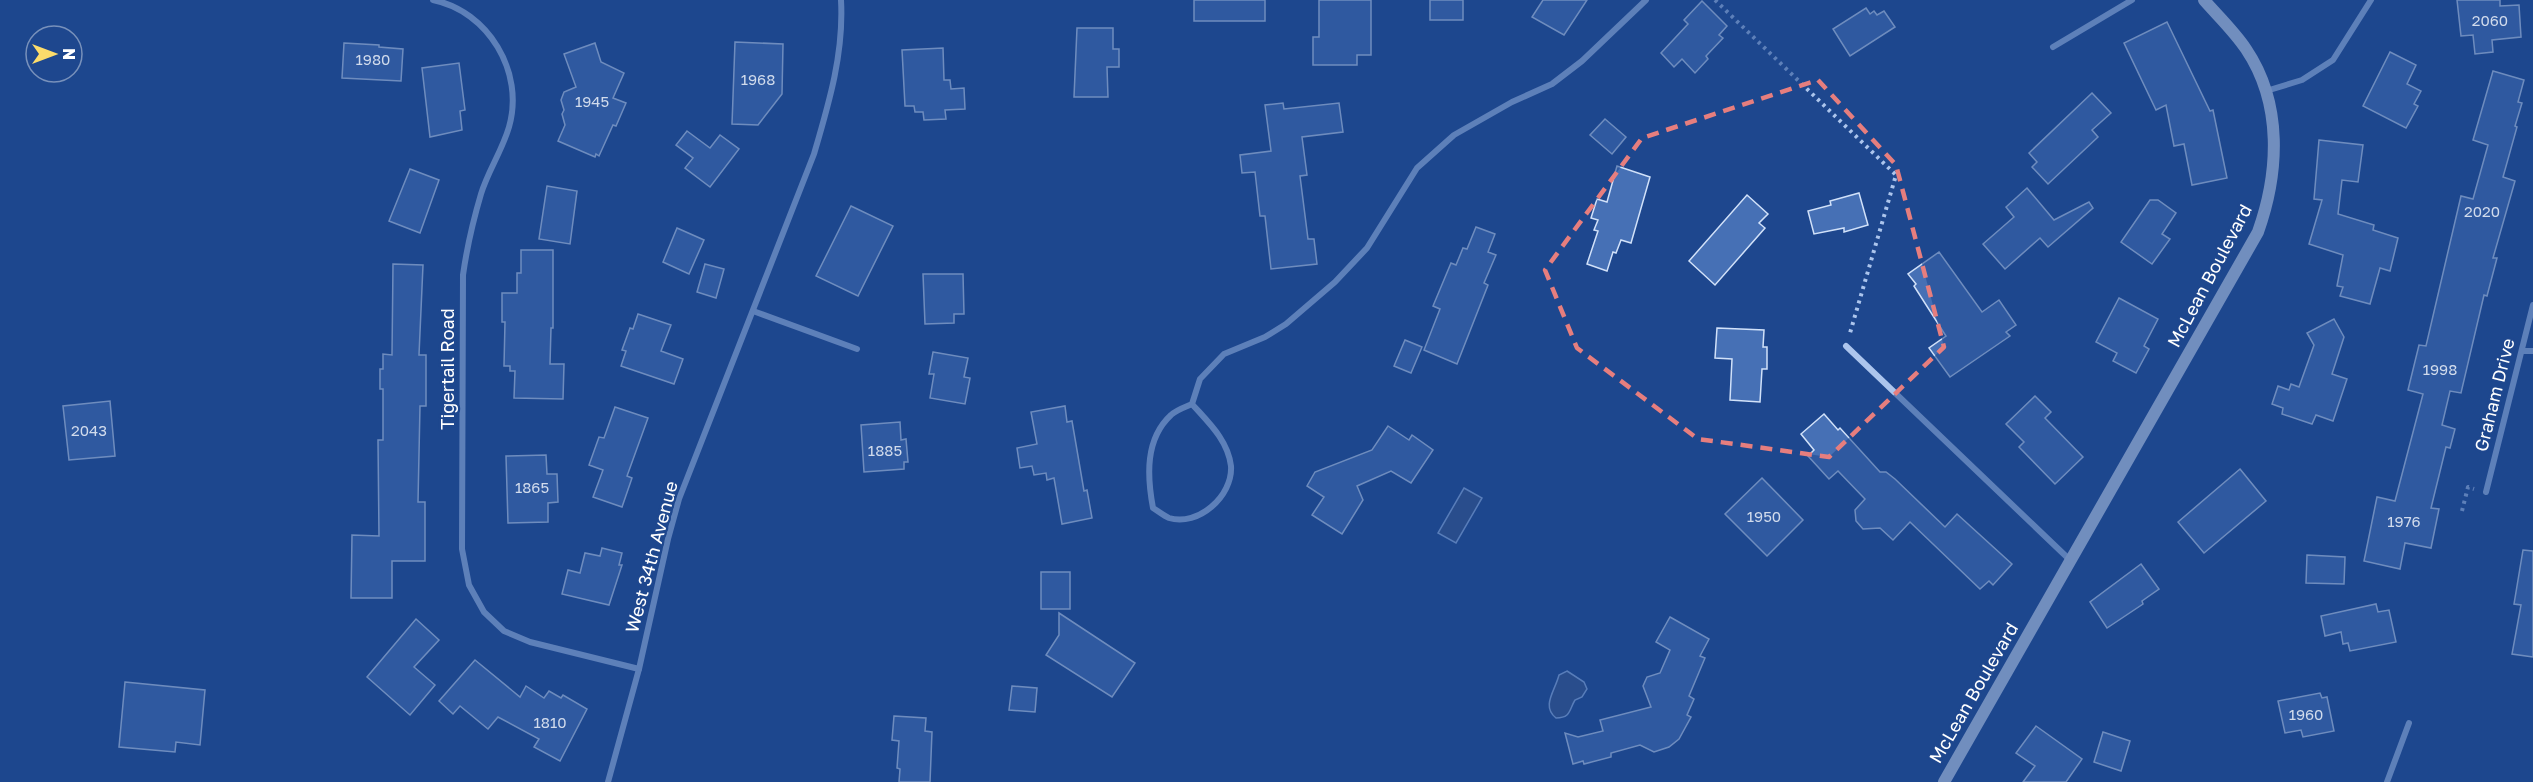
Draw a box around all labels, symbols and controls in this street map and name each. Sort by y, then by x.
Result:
house number: 2060 [2472,11,2508,29]
north arrow [24,24,84,84]
text: N [59,48,79,60]
house number: 1980 [356,50,390,68]
house number: 1968 [741,70,775,88]
house number: 1945 [575,92,609,110]
street label: McLean Boulevard [2162,200,2256,351]
house number: 2020 [2464,202,2500,220]
street label: Tigertail Road [436,308,458,430]
street label: Graham Drive [2469,336,2519,454]
house number: 1998 [2423,360,2457,378]
house number: 2043 [71,421,107,439]
house number: 1885 [868,441,902,459]
house number: 1865 [515,478,549,496]
street label: West 34th Avenue [620,479,682,635]
house number: 1950 [1747,507,1781,525]
house number: 1976 [2387,512,2421,530]
street label: McLean Boulevard [1924,618,2022,767]
house number: 1960 [2289,705,2323,723]
house number: 1810 [533,713,567,731]

